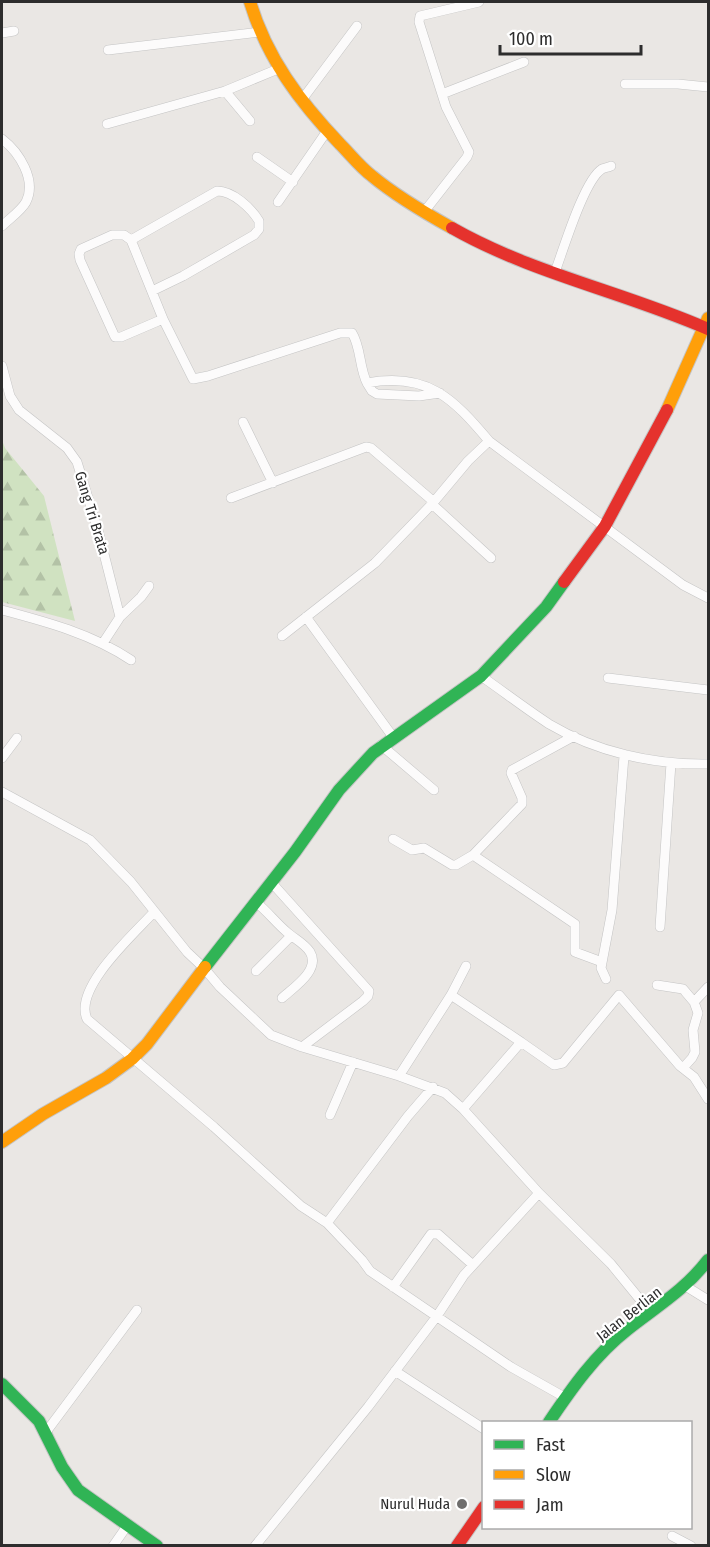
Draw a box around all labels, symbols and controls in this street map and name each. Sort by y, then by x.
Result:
scale bar [500,18,641,56]
text: 100 m [509,28,553,50]
street label: Gang Tri Brata [71,469,113,557]
street label: Jalan Berlian [593,1283,665,1345]
legend [482,1421,692,1529]
text: Fast [536,1434,565,1456]
text: Slow [536,1464,571,1486]
text: Jam [536,1494,564,1516]
place label: Nurul Huda [380,1495,450,1513]
marker: Nurul Huda [455,1497,469,1511]

